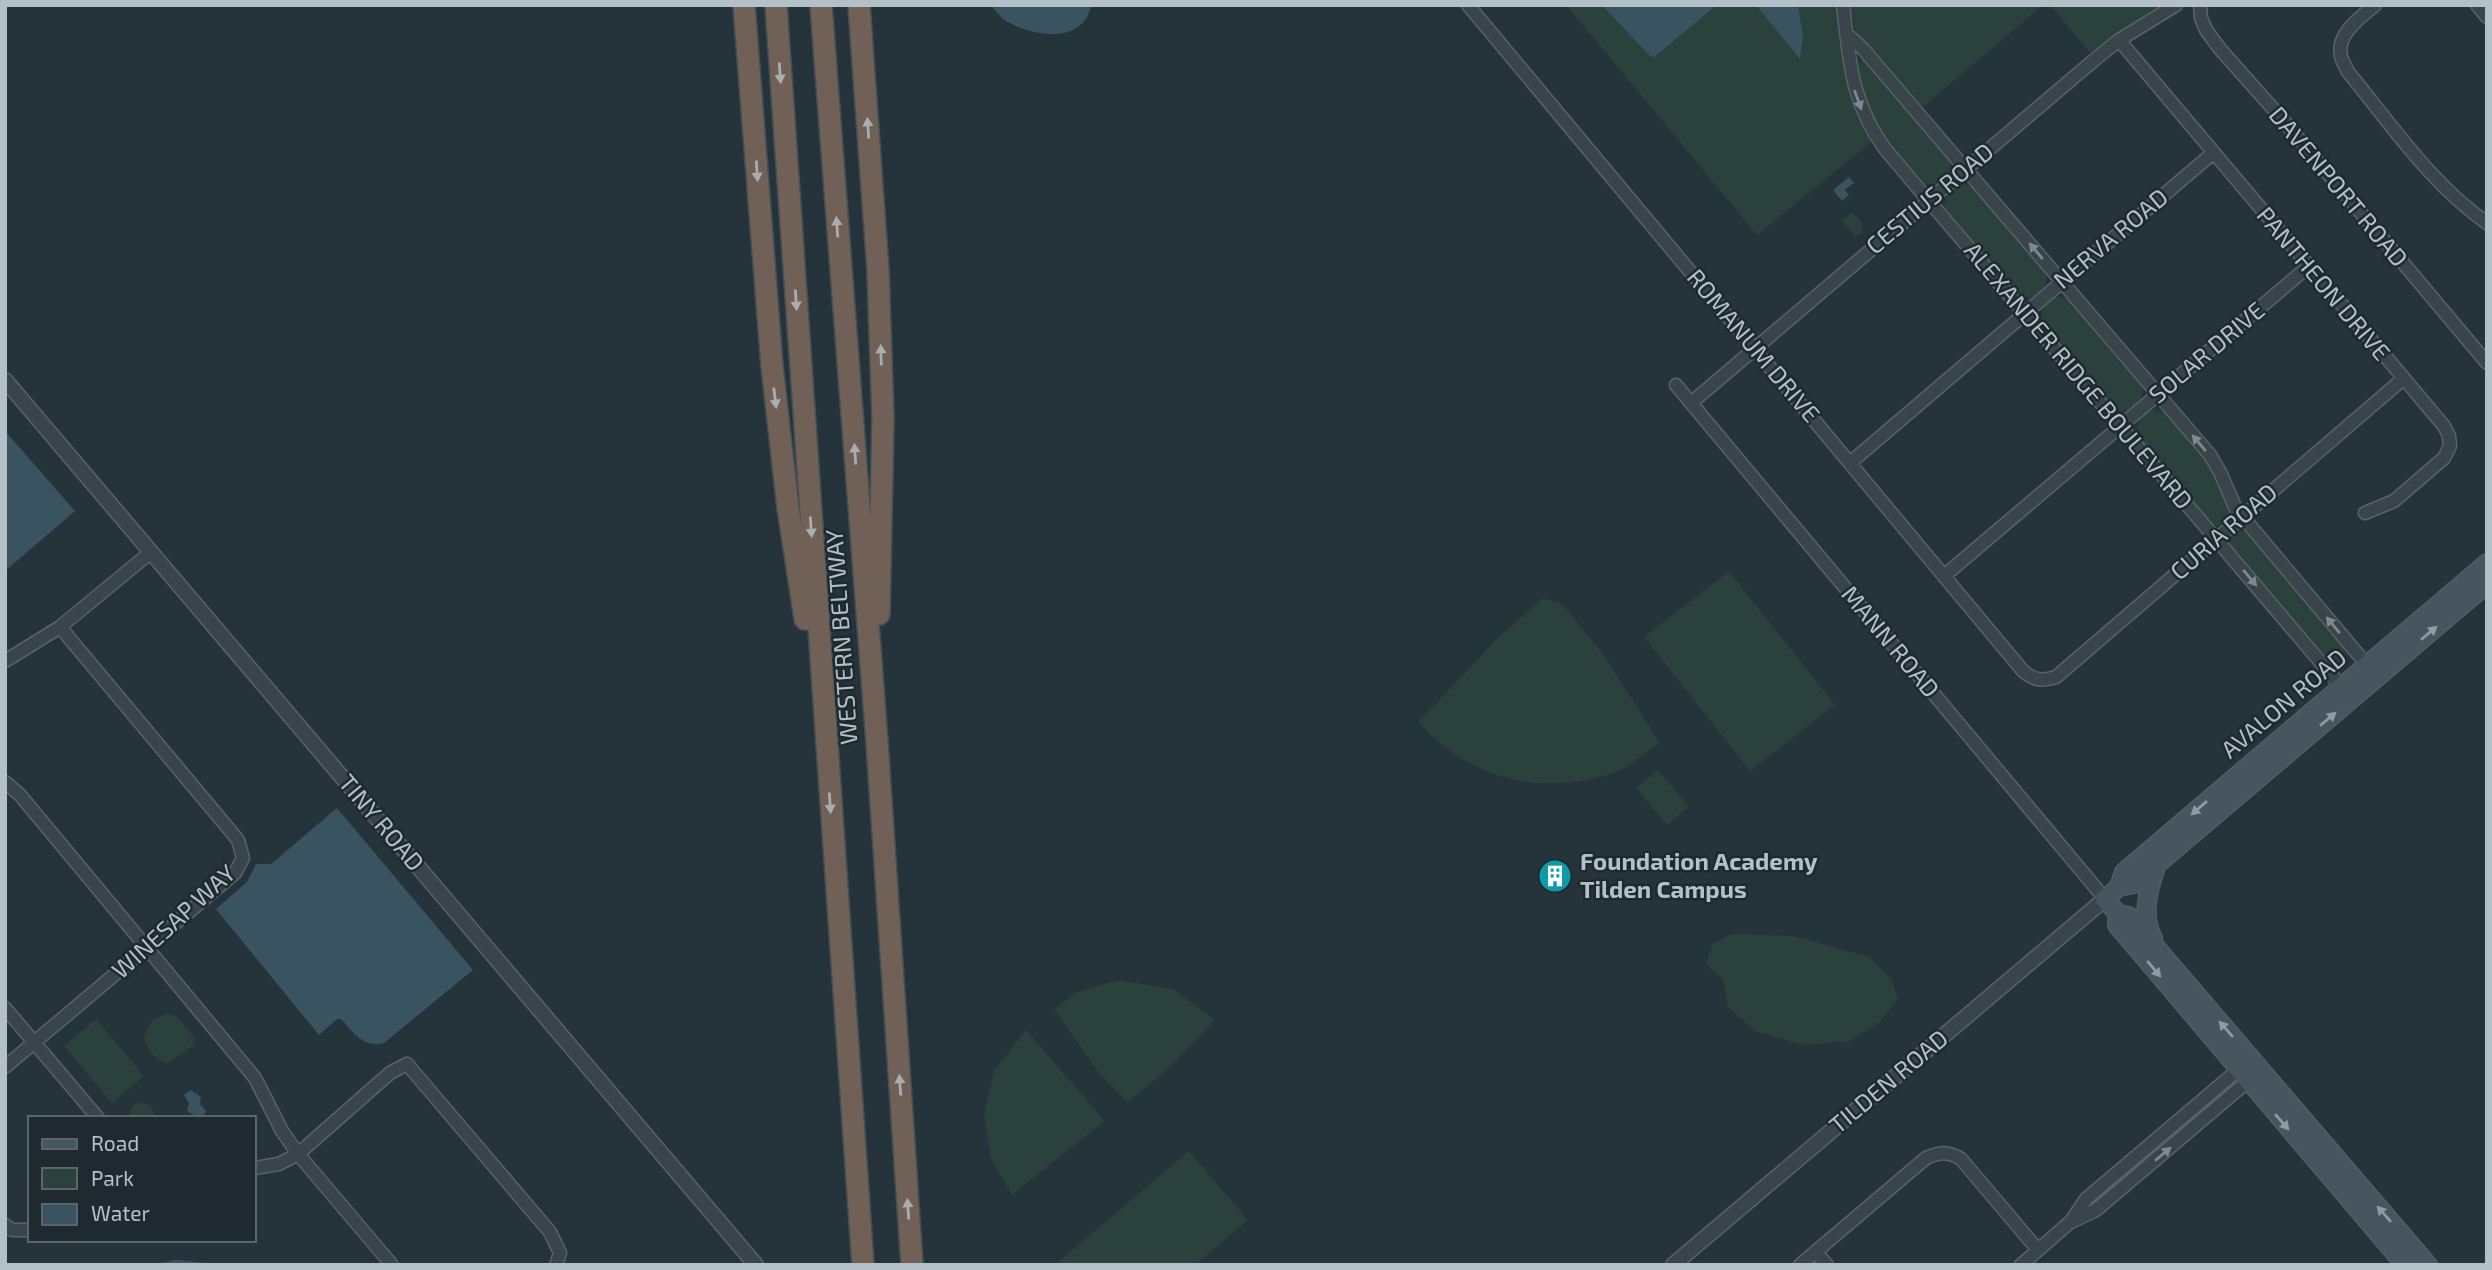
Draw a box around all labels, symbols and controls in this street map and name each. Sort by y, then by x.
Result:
one-way arrow [775,63,786,85]
one-way arrow [1853,89,1864,110]
street label: DAVENPORT ROAD [2264,100,2415,272]
one-way arrow [862,117,873,139]
street label: CESTIUS ROAD [1859,136,1999,259]
one-way arrow [752,160,763,182]
street label: NERVA ROAD [2047,182,2173,294]
street label: PANTHEON DRIVE [2251,200,2397,366]
one-way arrow [832,216,843,238]
street label: ALEXANDER RIDGE BOULEVARD [1959,236,2199,515]
one-way arrow [2029,242,2044,259]
street label: ROMANUM DRIVE [1682,262,1827,428]
one-way arrow [791,290,802,312]
street label: SOLAR DRIVE [2142,295,2270,409]
one-way arrow [875,344,886,366]
one-way arrow [770,387,781,409]
one-way arrow [2191,434,2207,452]
one-way arrow [849,443,860,465]
street label: CURIA ROAD [2164,477,2282,585]
one-way arrow [806,516,817,538]
street label: WESTERN BELTWAY [818,528,862,746]
one-way arrow [2242,569,2258,587]
street label: MANN ROAD [1836,579,1946,703]
one-way arrow [2326,616,2341,634]
one-way arrow [2421,626,2438,641]
street label: AVALON ROAD [2214,642,2352,764]
one-way arrow [2320,712,2337,727]
street label: TINY ROAD [333,768,431,876]
one-way arrow [825,792,836,814]
one-way arrow [2190,800,2208,816]
place label: Foundation Academy Tilden Campus [1580,846,1818,903]
building icon: Foundation Academy Tilden Campus [1536,857,1574,895]
street label: WINESAP WAY [105,858,241,984]
one-way arrow [2146,960,2162,978]
one-way arrow [2218,1020,2234,1038]
street label: TILDEN ROAD [1823,1023,1953,1139]
one-way arrow [894,1073,905,1095]
one-way arrow [2274,1113,2289,1130]
legend [28,1116,256,1242]
text: Road [91,1130,139,1155]
one-way arrow [2154,1147,2171,1162]
text: Park [91,1165,134,1190]
one-way arrow [903,1198,914,1220]
text: Water [91,1200,150,1225]
one-way arrow [2376,1205,2392,1223]

